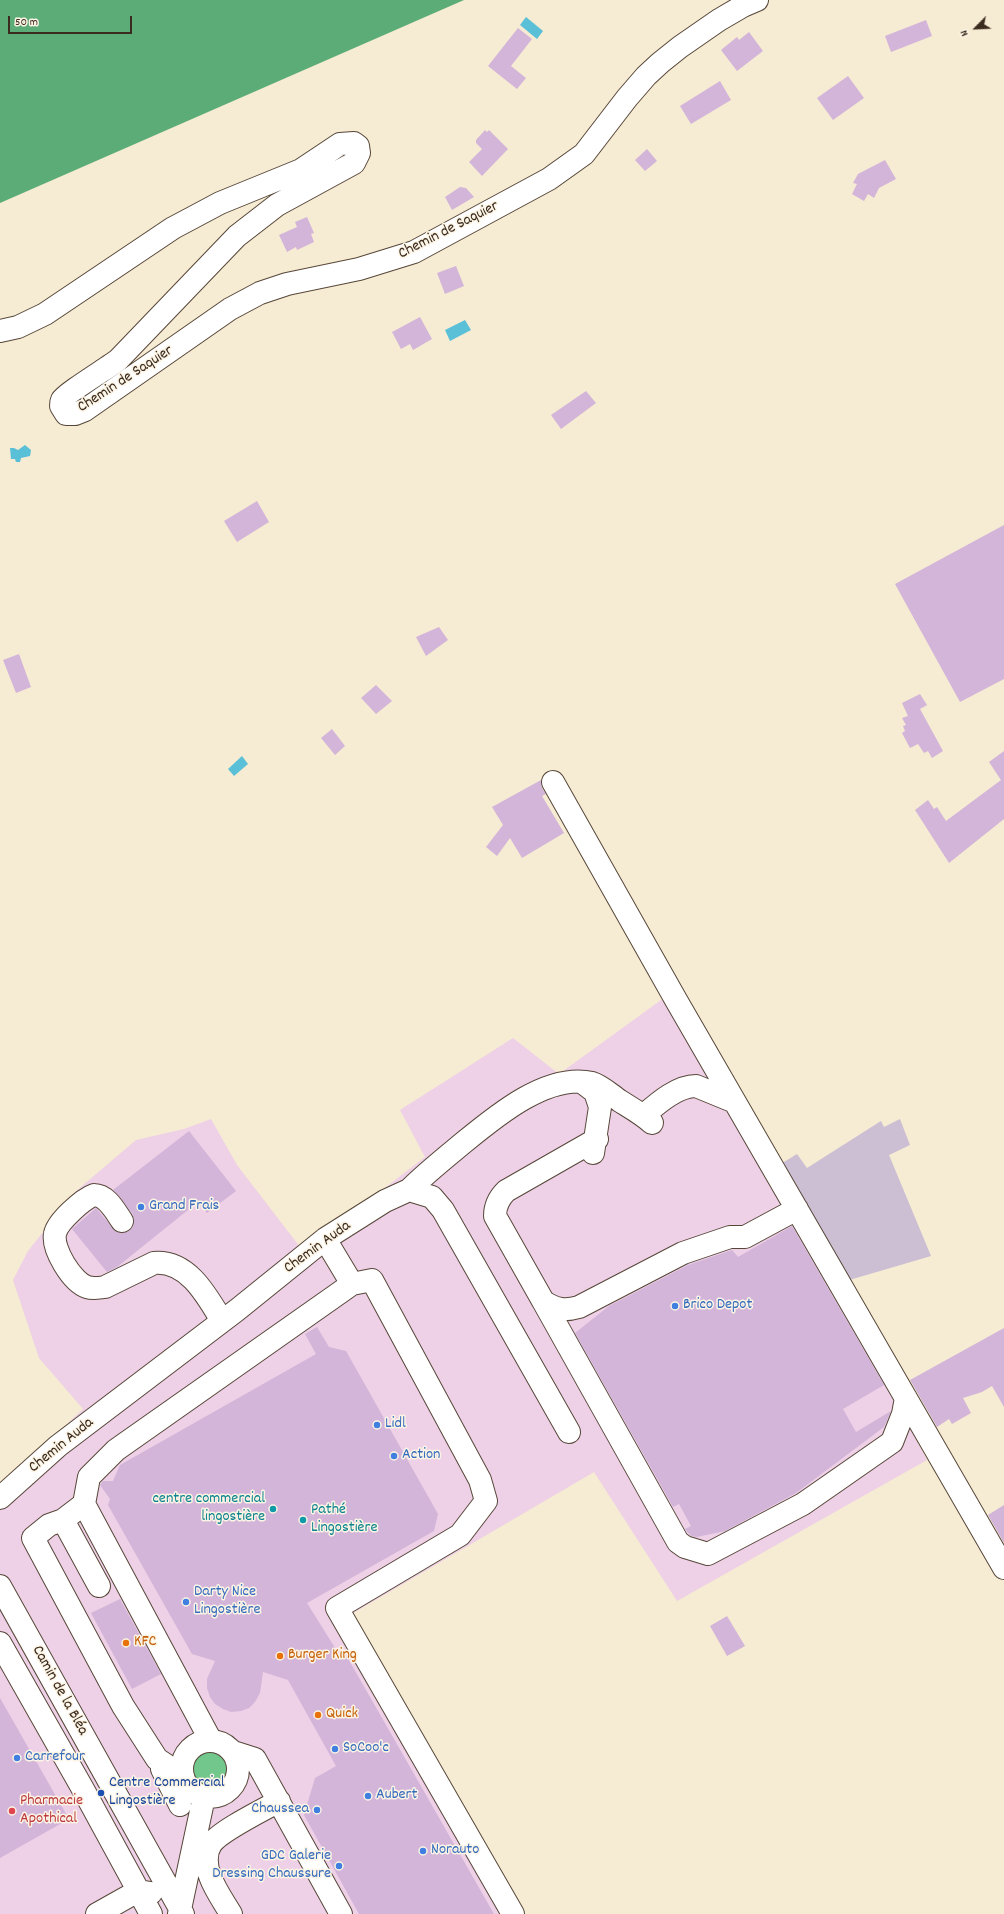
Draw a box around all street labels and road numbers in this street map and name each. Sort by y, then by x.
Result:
street label: Chemin de Saquier [396,197,502,265]
street label: Chemin de Saquier [75,342,177,418]
street label: Chemin Auda [281,1217,355,1279]
street label: Chemin Auda [26,1414,98,1478]
street label: Camin de la Bléa [27,1643,91,1739]

